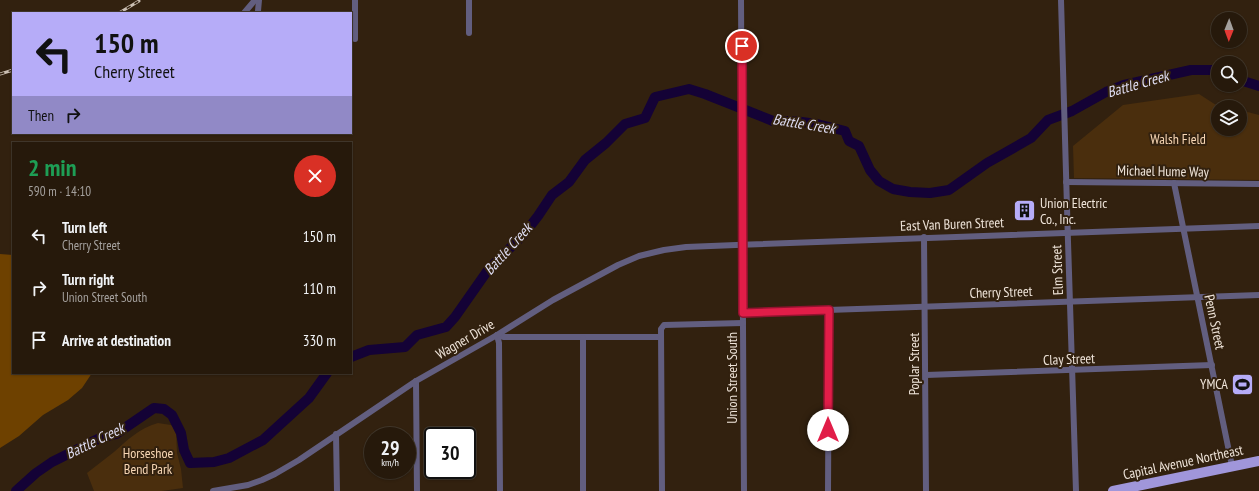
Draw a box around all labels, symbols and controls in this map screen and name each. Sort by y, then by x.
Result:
north arrow [1211,12,1247,48]
map controls [1211,12,1247,136]
text: 150 m [94,24,158,61]
icon: left [28,28,80,80]
pin [725,29,759,63]
icon: arrive [731,35,753,57]
button: search [1211,56,1247,92]
text: Cherry Street [94,60,175,83]
water label: Battle Creek [1105,65,1173,101]
button: layers [1211,100,1247,136]
icon: right [62,104,84,126]
text: Then [28,106,54,125]
water label: Battle Creek [771,109,839,138]
park label: Walsh Field [1150,130,1206,148]
text: 2 min [28,152,76,183]
button: close [294,155,336,197]
street label: Michael Hume Way [1117,161,1210,181]
text: 590 m · 14:10 [28,183,91,200]
place label: Union Electric Co., Inc. [1040,194,1107,228]
building icon: Union Electric Co., Inc. [1012,198,1038,224]
street label: East Van Buren Street [900,213,1004,235]
water label: Battle Creek [479,217,537,278]
text: Turn left [62,218,107,237]
icon: left [28,225,50,247]
text: 150 m [303,227,336,246]
text: Cherry Street [62,237,120,254]
street label: Elm Street [1047,244,1067,295]
text: Turn right [62,270,114,289]
icon: right [28,277,50,299]
text: 110 m [303,279,336,298]
street label: Cherry Street [969,282,1033,302]
text: Union Street South [62,289,147,306]
street label: Penn Street [1200,293,1230,351]
street label: Wagner Drive [432,315,498,363]
icon: arrive [28,329,50,351]
text: Arrive at destination [62,331,171,350]
text: 330 m [303,331,336,350]
street label: Union Street South [723,332,741,424]
street label: Poplar Street [905,333,923,395]
street label: Clay Street [1043,349,1095,369]
sports icon: YMCA [1230,371,1256,397]
place label: YMCA [1200,375,1228,393]
position arrow [807,409,849,451]
water label: Battle Creek [62,417,129,463]
speed limit sign: 30 [424,427,476,479]
text: 29 [380,435,400,461]
street label: Capital Avenue Northeast [1121,440,1245,484]
park label: Horseshoe Bend Park [123,444,174,478]
text: km/h [381,456,399,469]

